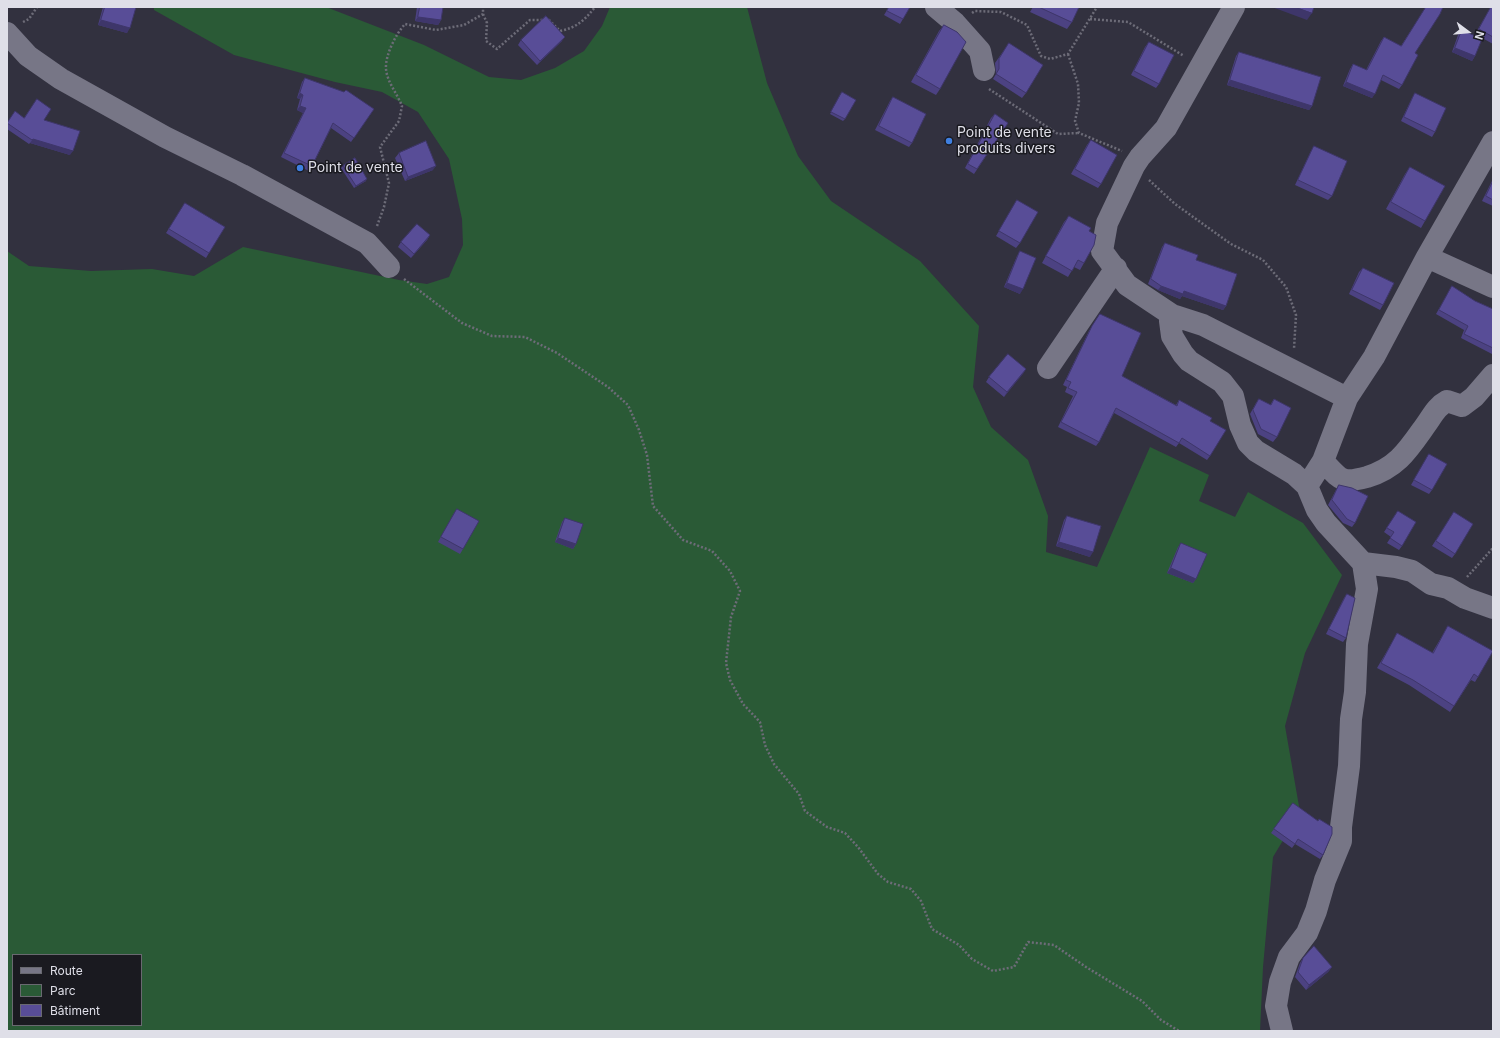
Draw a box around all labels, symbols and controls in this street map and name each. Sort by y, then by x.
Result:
north arrow [1448,12,1488,52]
text: N [1472,29,1487,41]
place label: Point de vente produits divers [957,125,1055,158]
marker: Point de vente produits divers [944,136,954,146]
place label: Point de vente [308,160,403,176]
marker: Point de vente [295,163,305,173]
legend [12,954,142,1026]
text: Route [50,963,83,978]
text: Parc [50,983,76,998]
text: Bâtiment [50,1003,100,1018]

